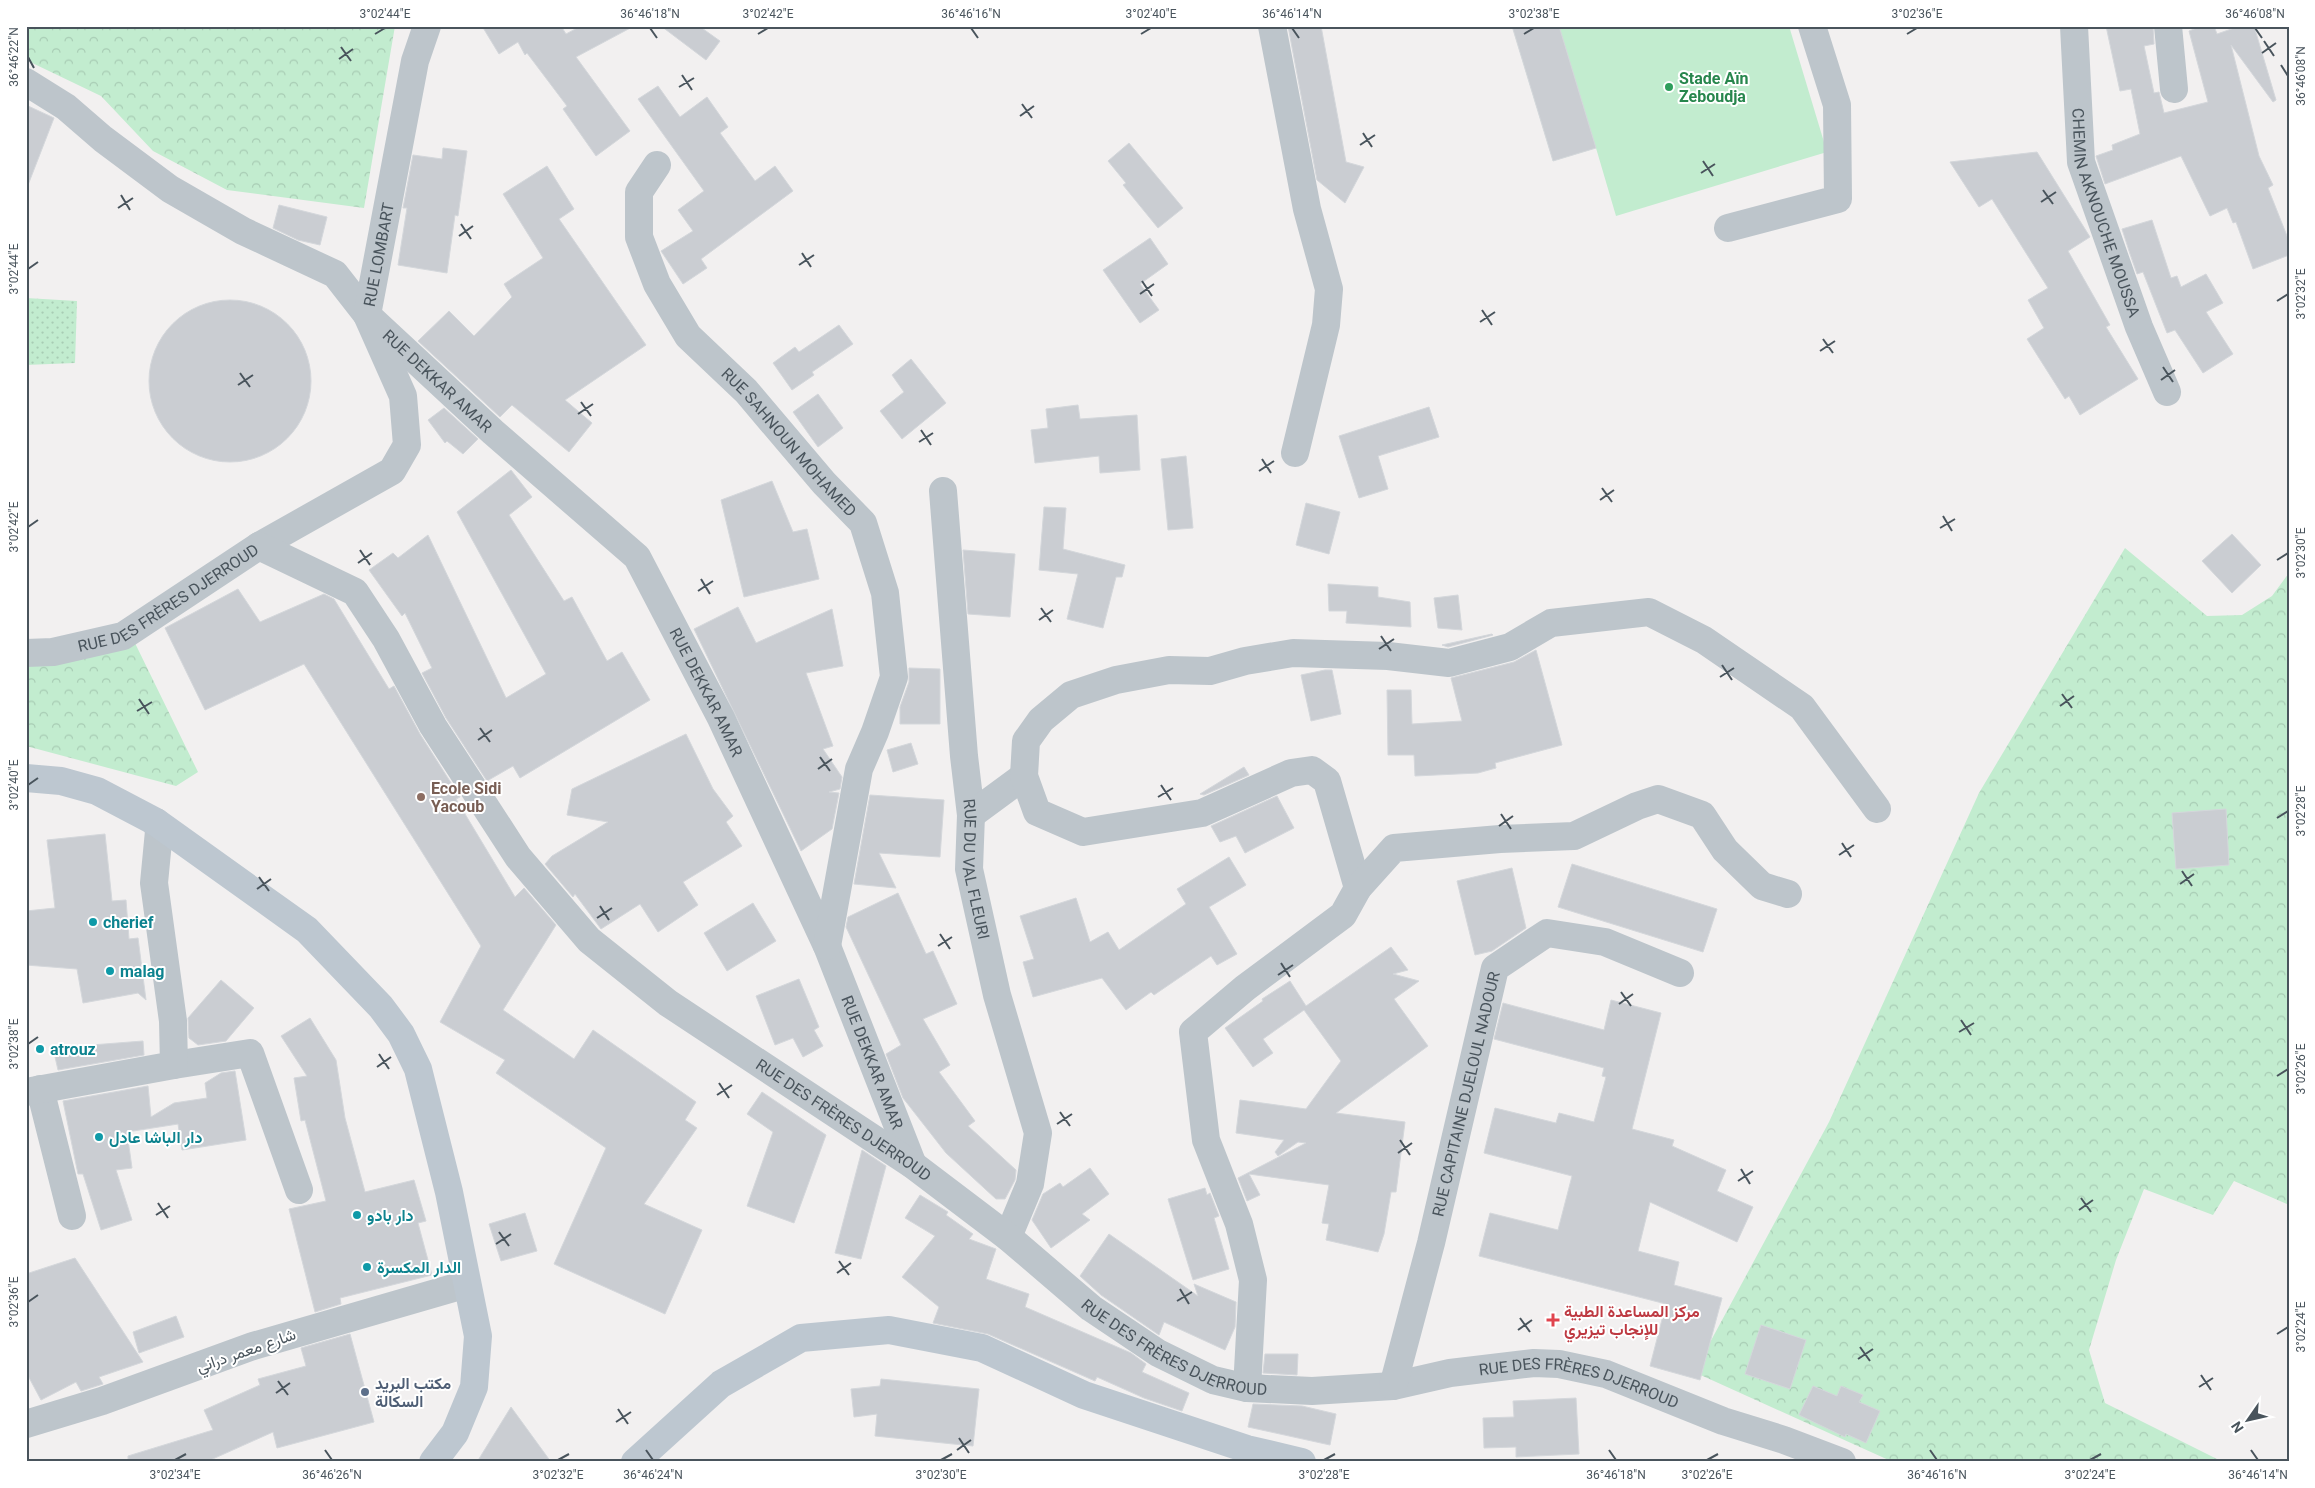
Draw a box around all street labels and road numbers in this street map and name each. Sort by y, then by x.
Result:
street label: CHEMIN AKNOUCHE MOUSSA [2068,108,2144,320]
street label: RUE LOMBART [360,201,398,308]
street label: RUE DEKKAR AMAR [379,326,496,436]
street label: RUE SAHNOUN MOHAMED [717,364,860,521]
street label: RUE DES FRÈRES DJERROUD [76,540,262,656]
street label: RUE DEKKAR AMAR [666,625,747,760]
street label: RUE DU VAL FLEURI [959,798,993,941]
street label: RUE CAPITAINE DJELOUL NADOUR [1428,970,1504,1218]
street label: RUE DEKKAR AMAR [837,993,907,1132]
street label: RUE DES FRÈRES DJERROUD [752,1055,935,1185]
street label: RUE DES FRÈRES DJERROUD [1077,1295,1268,1399]
street label: شارع معمر دراني [194,1325,300,1380]
street label: RUE DES FRÈRES DJERROUD [1478,1354,1682,1412]

